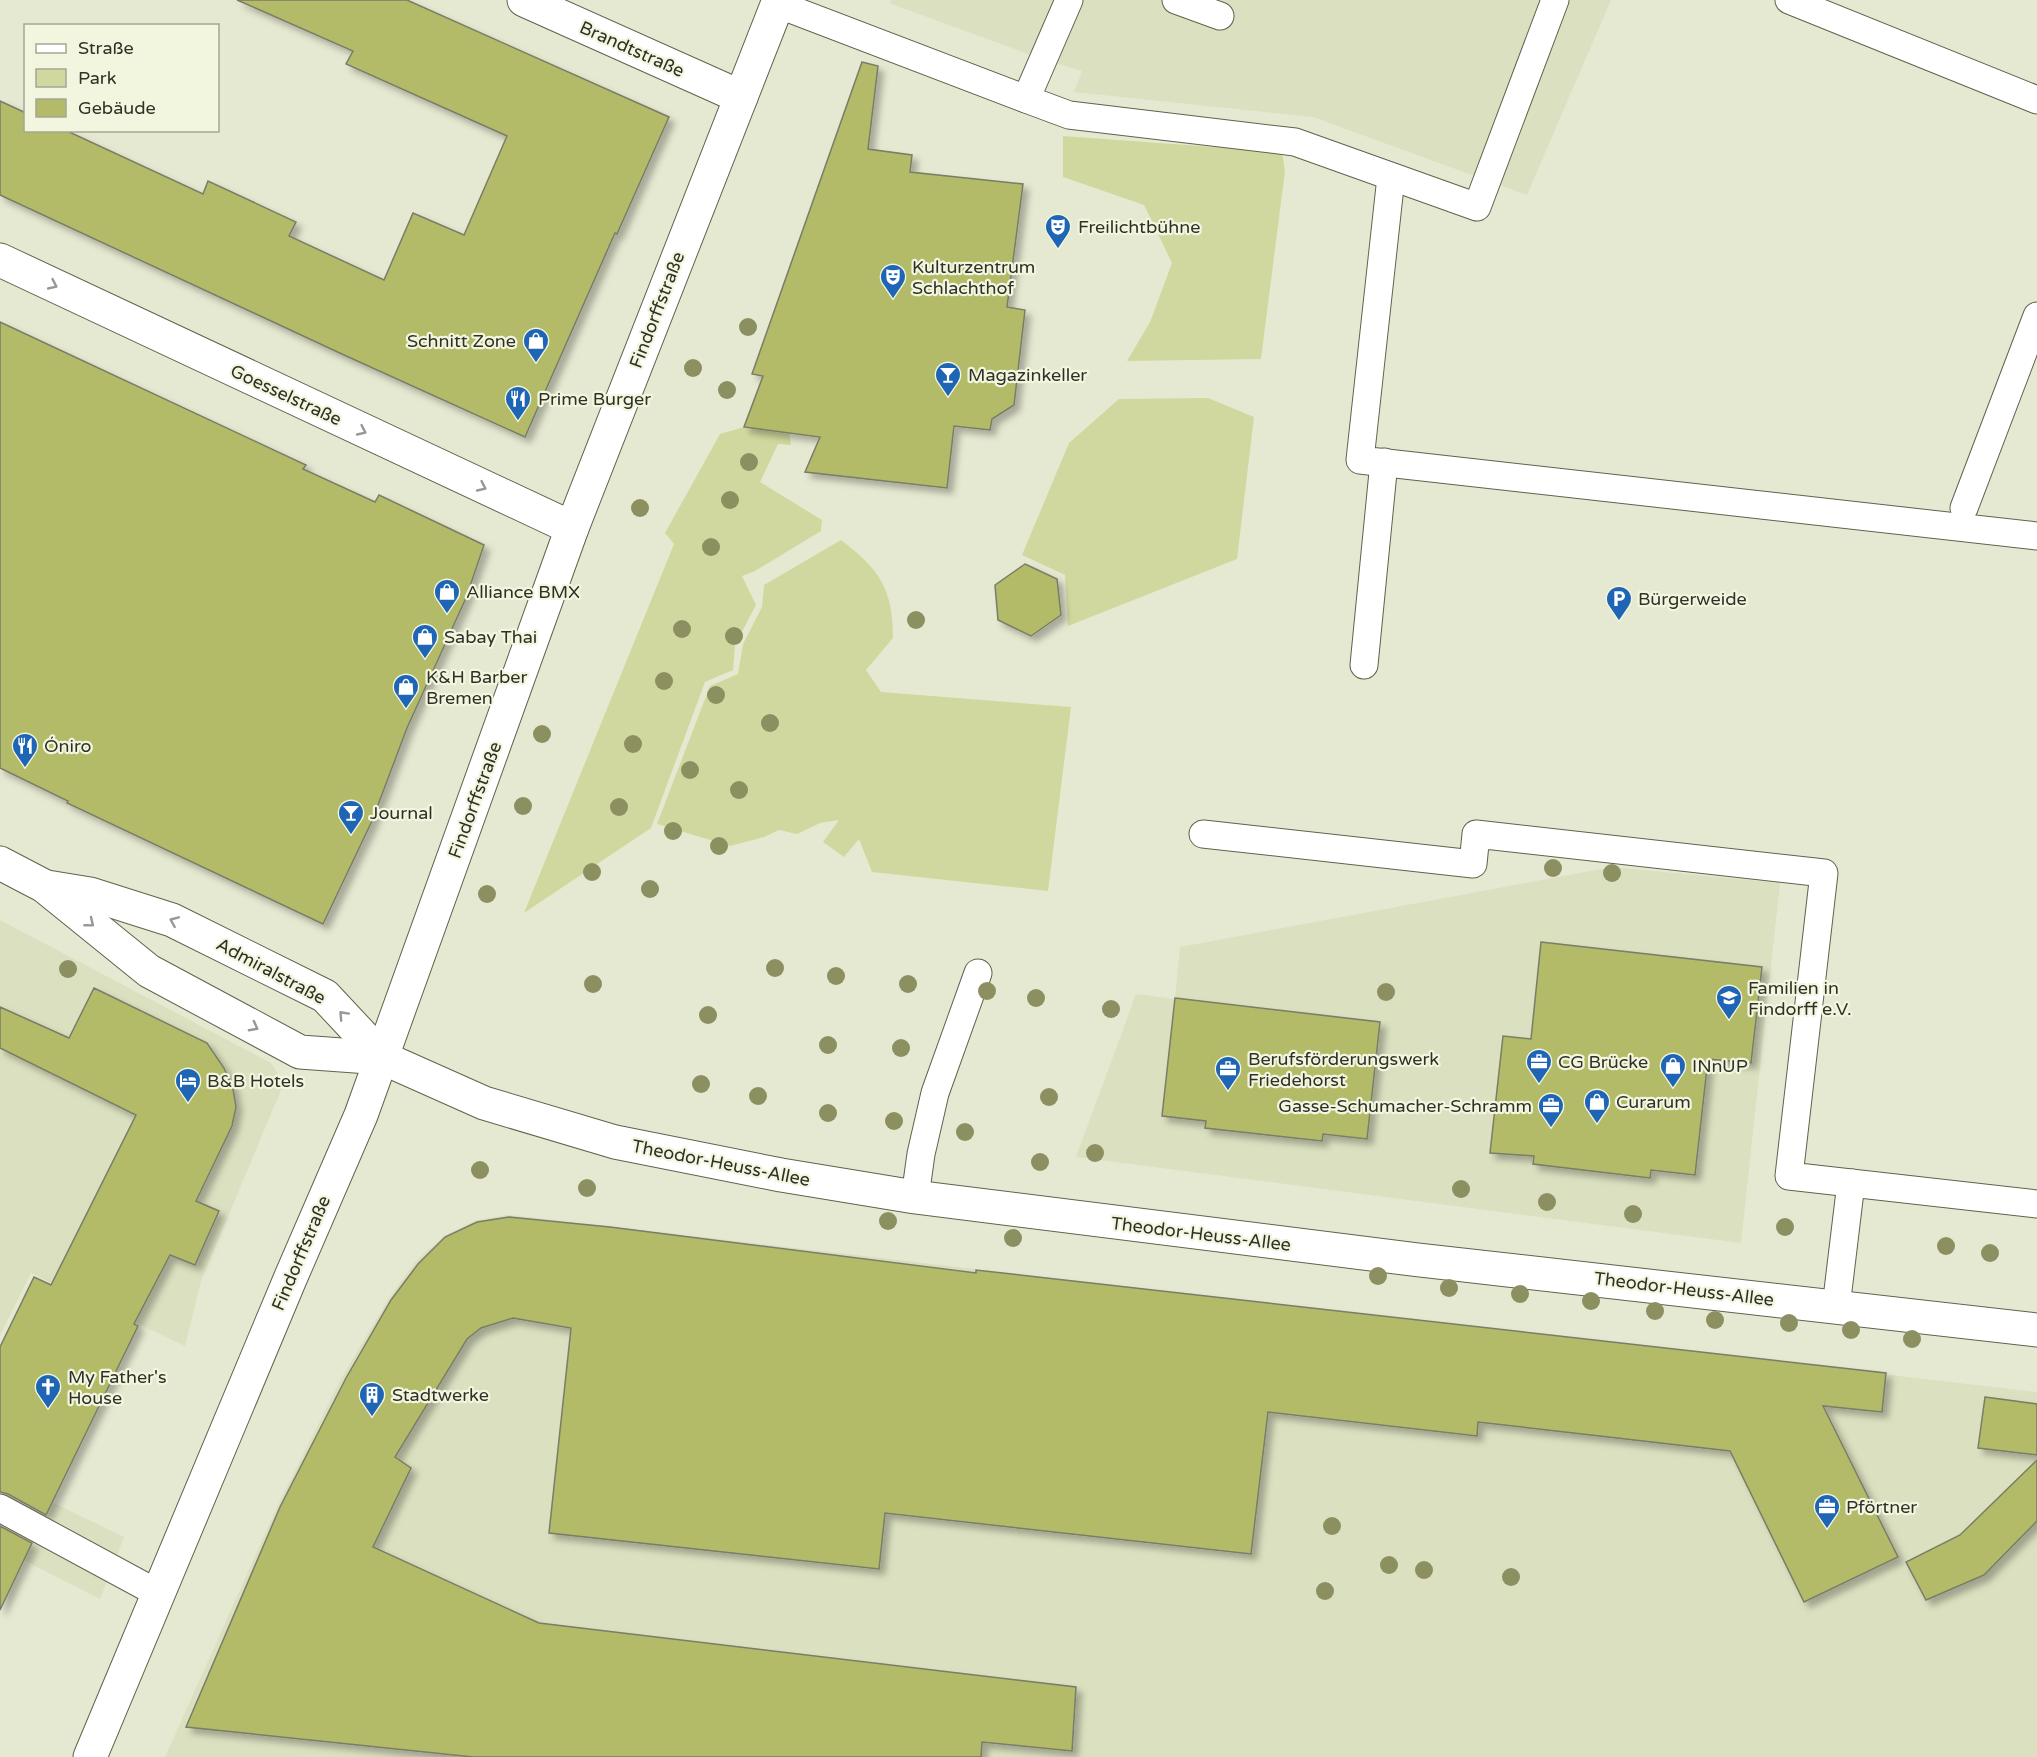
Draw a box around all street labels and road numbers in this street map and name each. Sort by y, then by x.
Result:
street label: Brandtstraße [576,16,688,82]
street label: Findorffstraße [625,249,689,371]
street label: Goesselstraße [227,360,345,430]
street label: Findorffstraße [444,738,506,862]
street label: Admiralstraße [213,933,329,1009]
street label: Theodor-Heuss-Allee [630,1135,812,1191]
street label: Findorffstraße [267,1192,335,1314]
street label: Theodor-Heuss-Allee [1110,1212,1292,1256]
street label: Theodor-Heuss-Allee [1593,1267,1775,1311]

